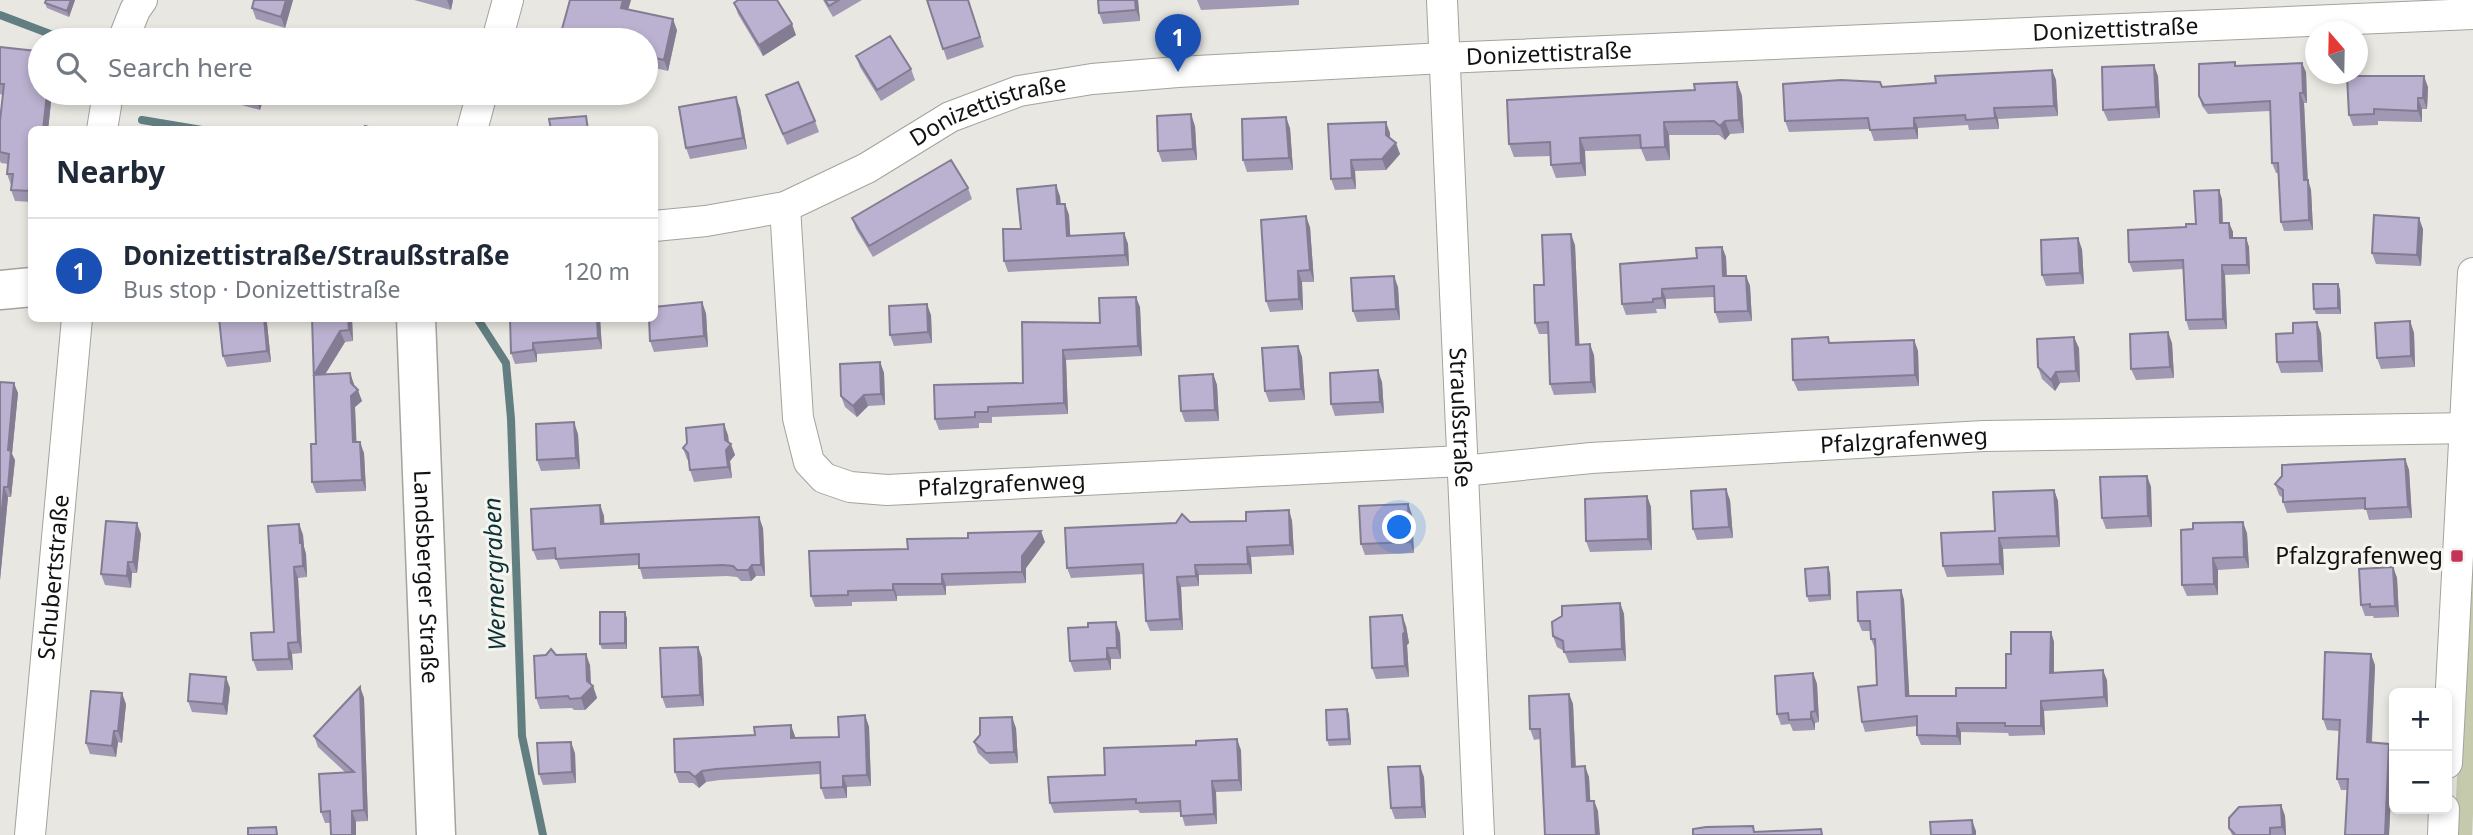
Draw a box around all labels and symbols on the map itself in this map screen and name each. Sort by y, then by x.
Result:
street label: Donizettistraße [2032,9,2199,48]
pin: 1 [1155,14,1201,72]
north arrow [2305,21,2368,84]
street label: Donizettistraße [1465,33,1632,72]
street label: Donizettistraße [903,67,1068,153]
street label: Straußstraße [1442,347,1481,488]
street label: Pfalzgrafenweg [1819,419,1989,460]
street label: Pfalzgrafenweg [917,463,1086,503]
street label: Landsberger Straße [407,469,447,684]
street label: Schubertstraße [29,493,76,661]
water label: Wernergraben [474,497,513,651]
your location [1382,510,1416,544]
place label: Pfalzgrafenweg [2275,539,2443,571]
marker: Pfalzgrafenweg [2449,548,2465,564]

